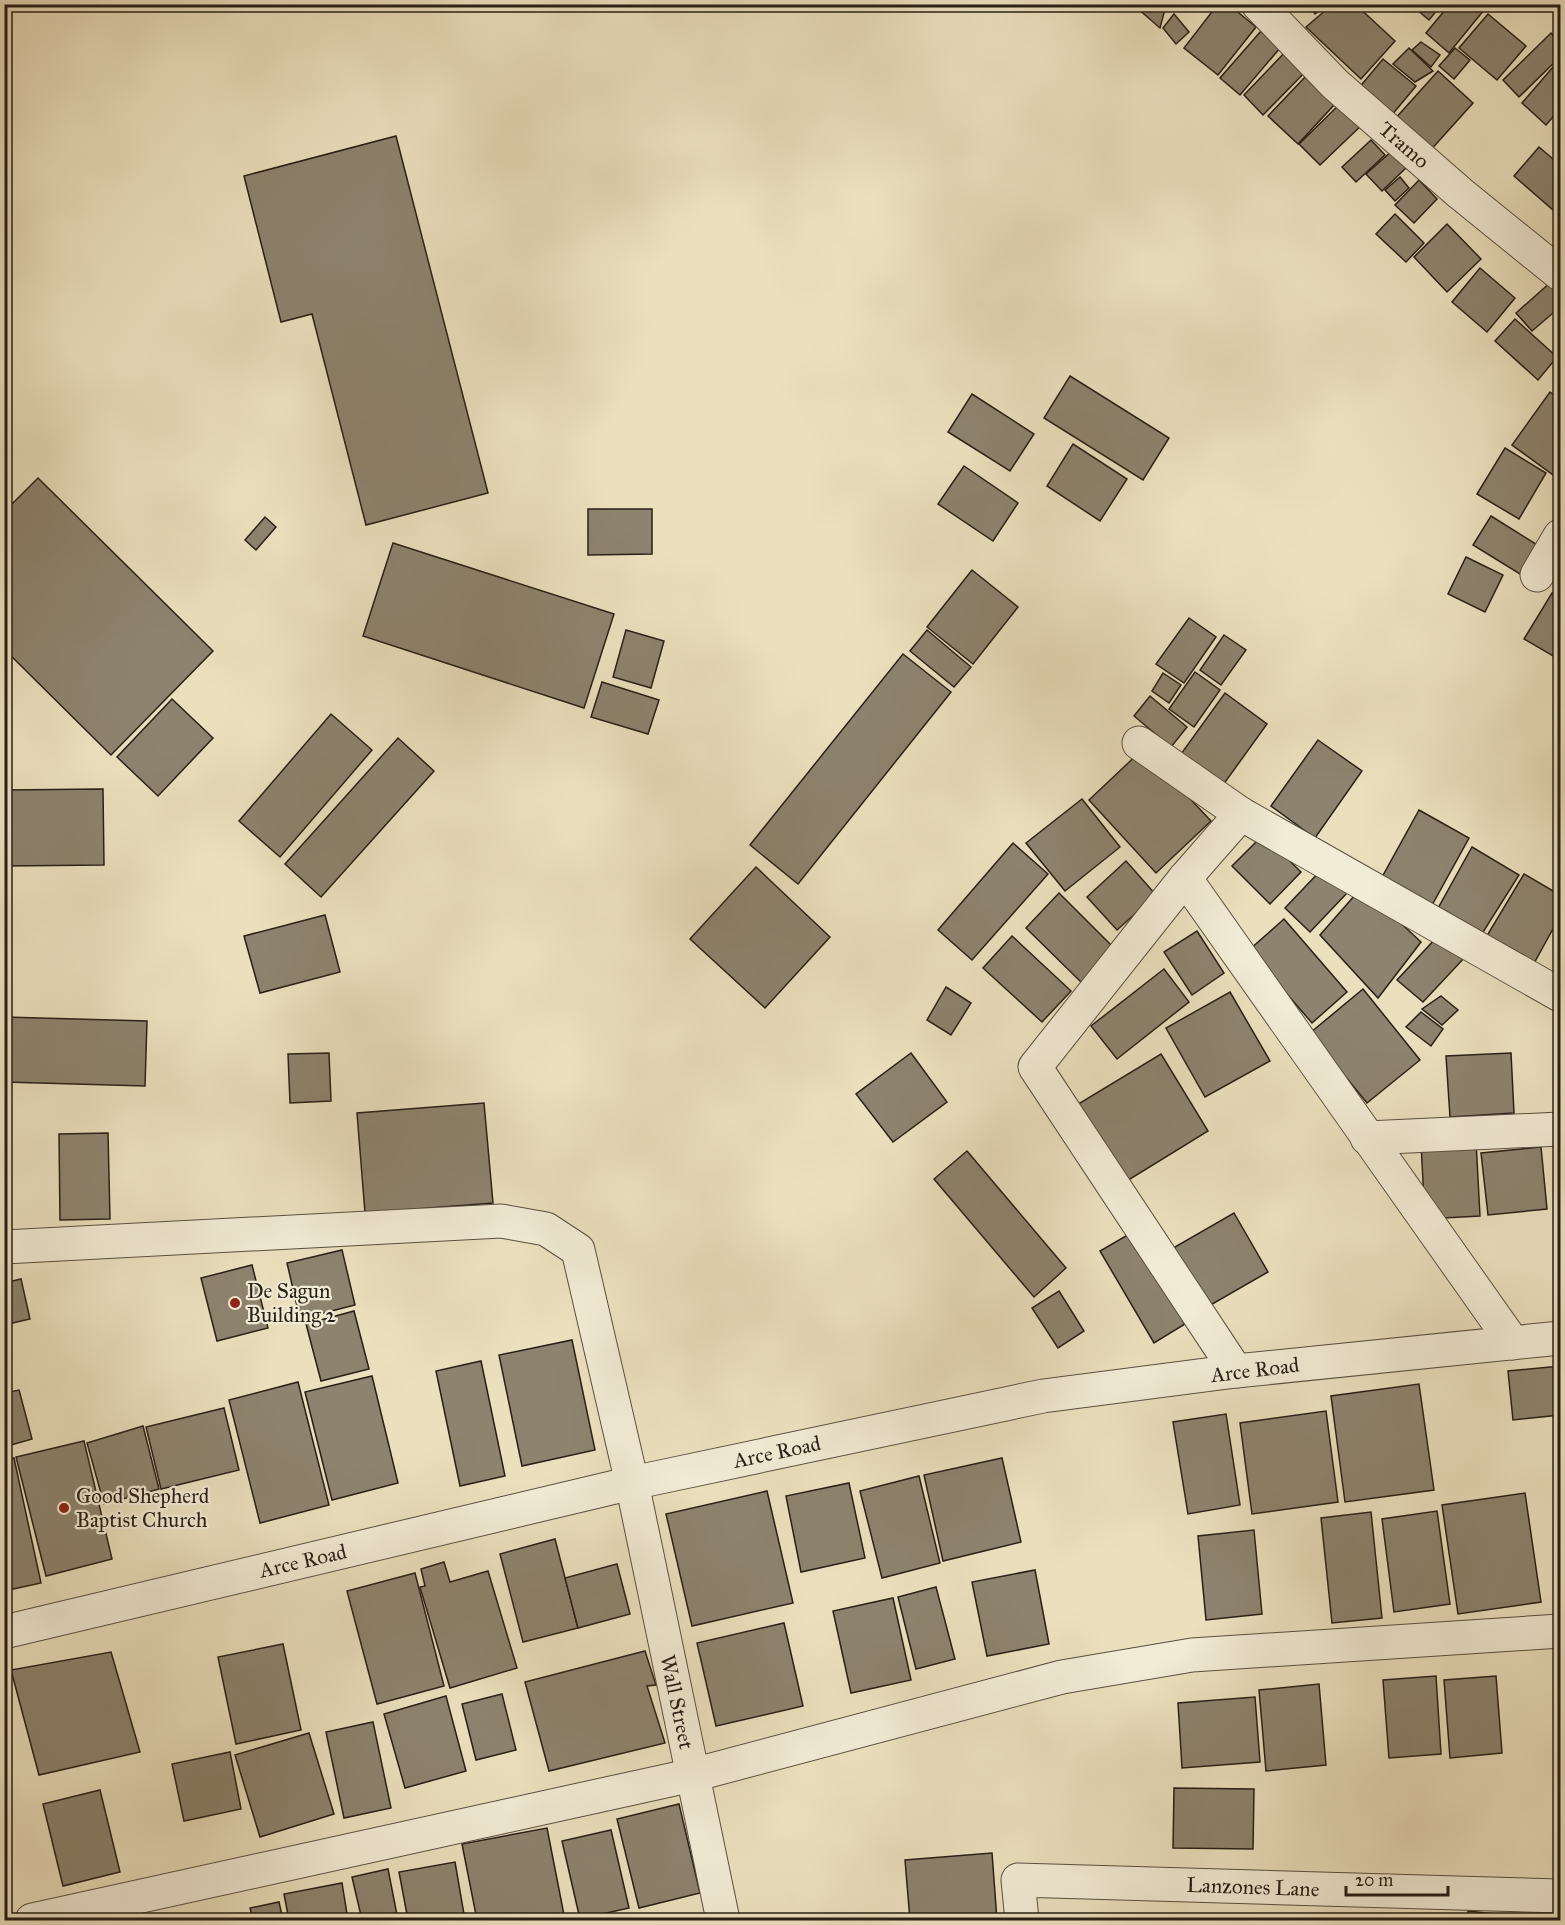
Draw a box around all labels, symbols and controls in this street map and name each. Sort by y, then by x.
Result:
street label: Tramo [1373,116,1435,174]
place label: De Sagun Building 2 [247,1278,336,1328]
marker: De Sagun Building 2 [228,1296,242,1310]
street label: Arce Road [1208,1352,1301,1388]
street label: Arce Road [730,1430,824,1474]
place label: Good Shepherd Baptist Church [76,1483,210,1533]
marker: Good Shepherd Baptist Church [57,1501,71,1515]
street label: Arce Road [256,1538,350,1584]
street label: Wall Street [654,1652,700,1752]
scale bar [1346,1859,1448,1897]
text: 20 m [1355,1869,1393,1891]
street label: Lanzones Lane [1186,1872,1320,1902]

